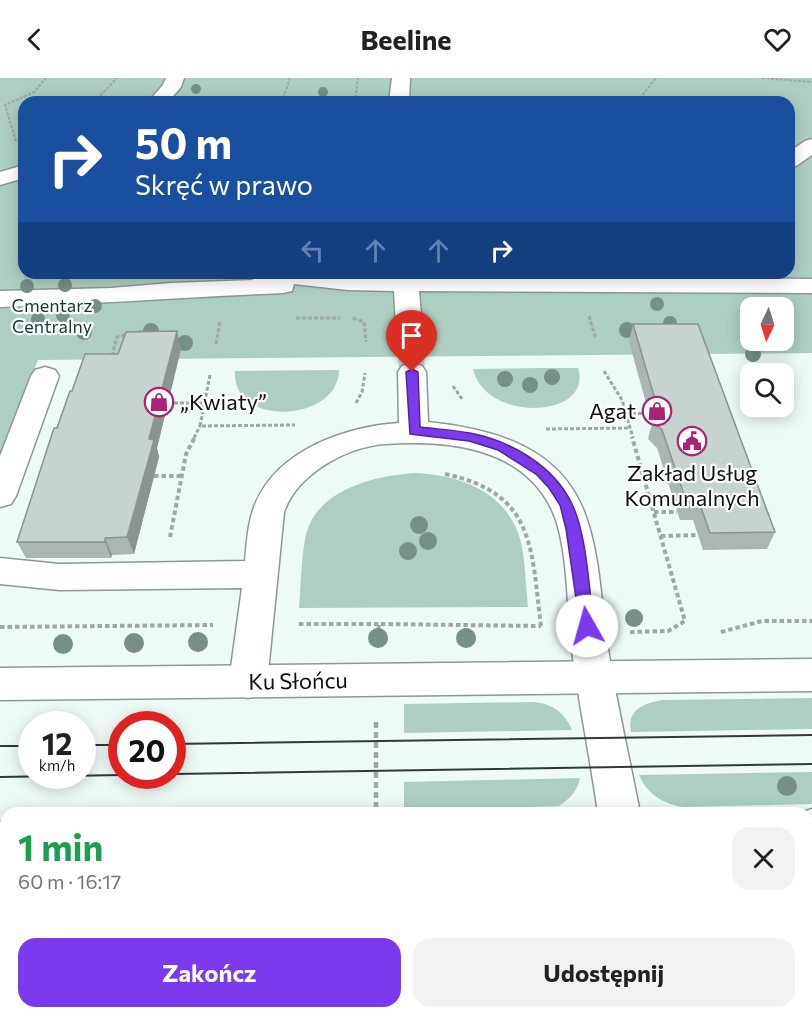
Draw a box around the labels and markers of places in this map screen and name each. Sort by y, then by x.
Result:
pin [386,310,437,372]
shop icon: „Kwiaty” [143,386,175,418]
place label: „Kwiaty” [180,388,267,415]
shop icon: Agat [641,395,673,427]
place label: Agat [589,397,636,424]
public building icon: Zakład Usług Komunalnych [676,425,708,457]
place label: Zakład Usług Komunalnych [624,459,760,511]

